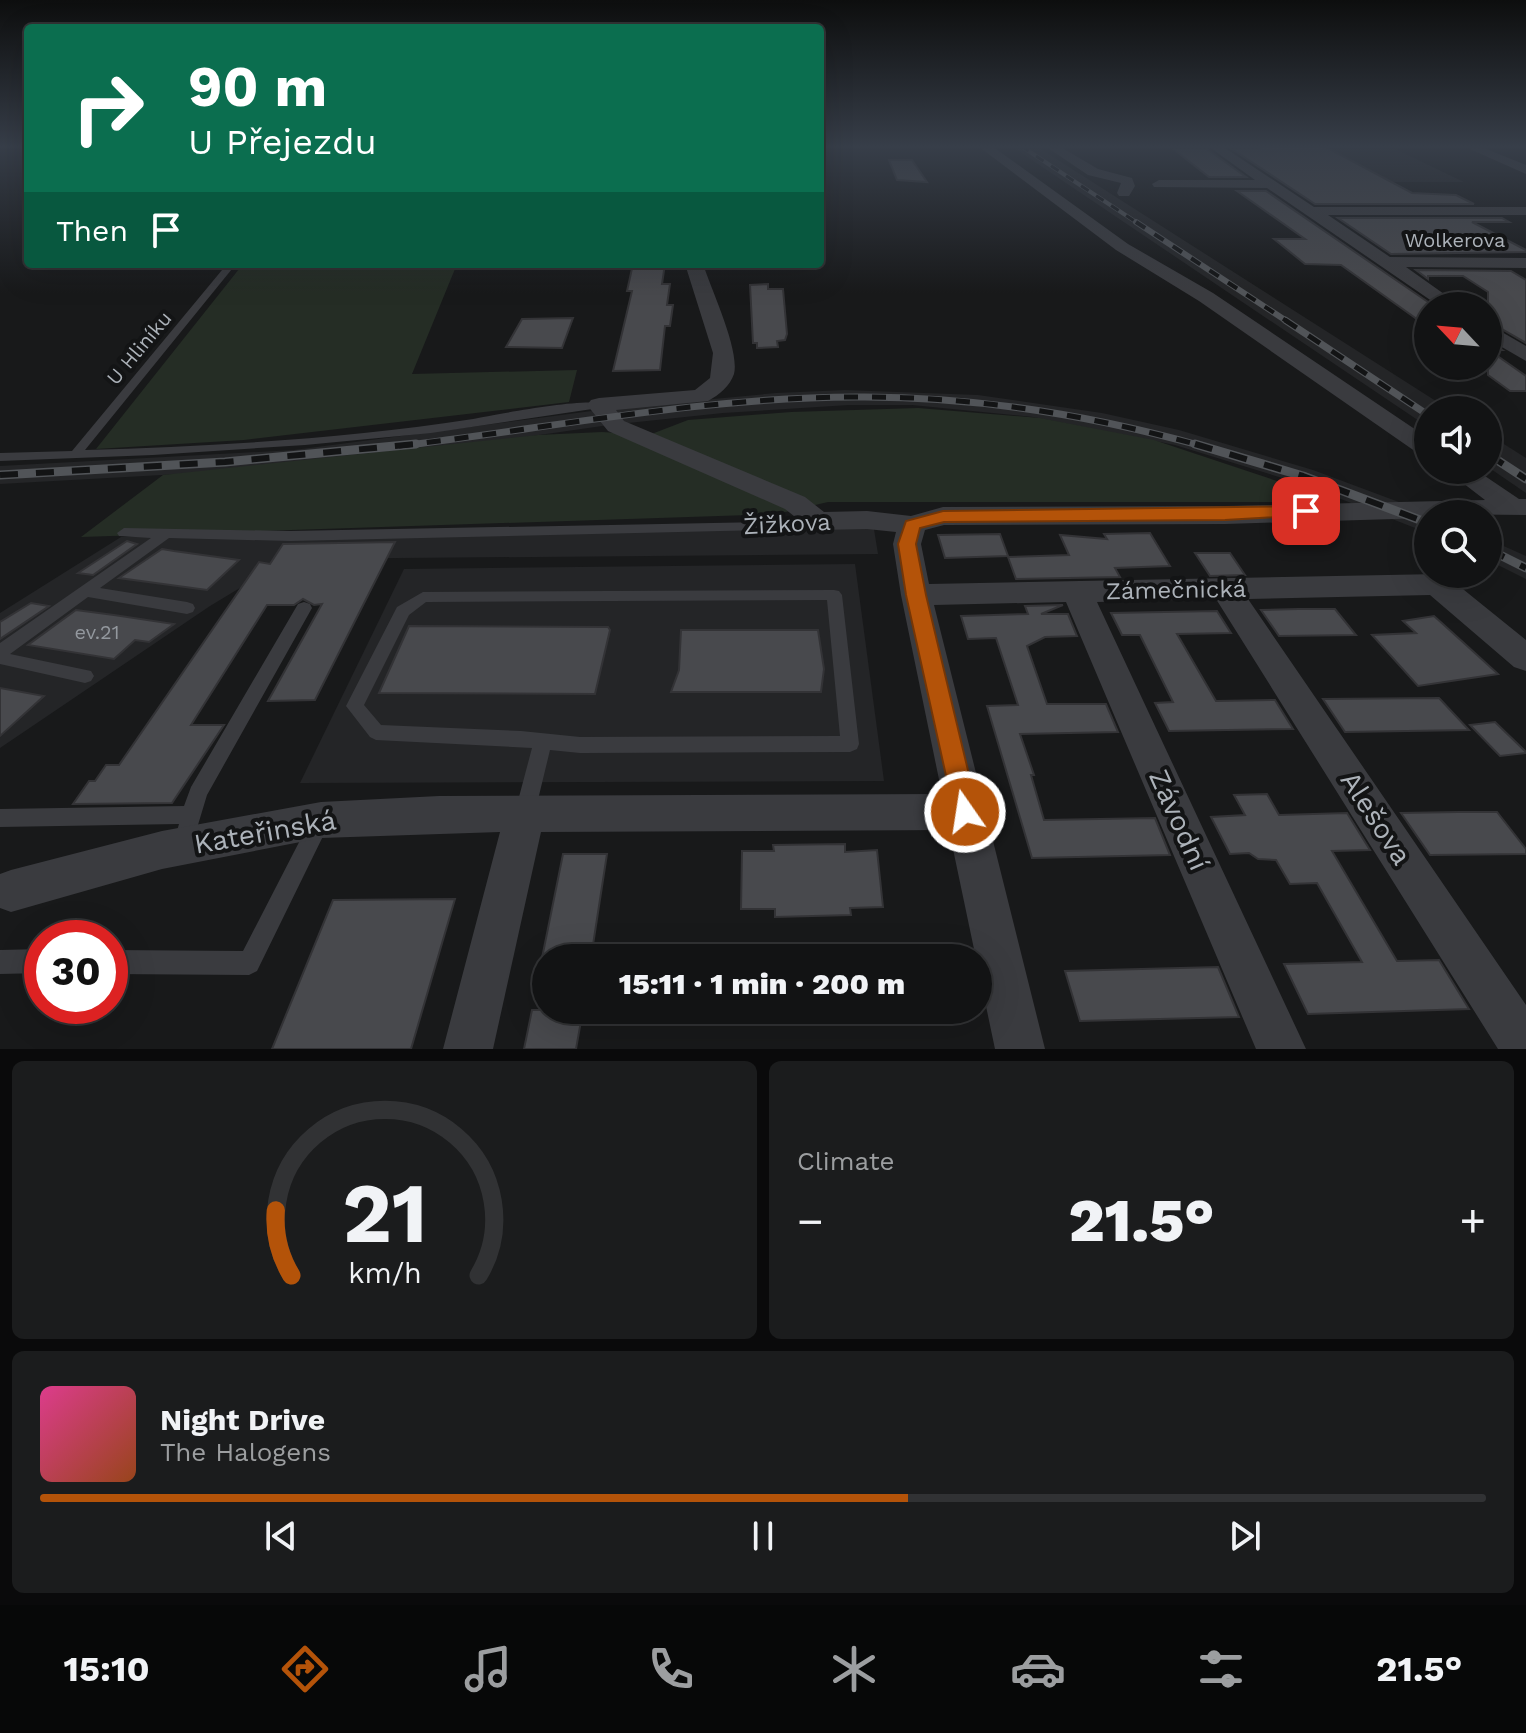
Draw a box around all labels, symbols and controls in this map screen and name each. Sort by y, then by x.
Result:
text: 90 m [188,54,327,120]
icon: right [56,56,160,160]
text: U Přejezdu [188,121,377,163]
icon: arrive [144,208,188,252]
text: Then [56,213,128,248]
street label: Wolkerova [1405,228,1505,252]
north arrow [1414,292,1502,380]
map controls [1414,292,1502,588]
street label: U Hliníku [101,306,177,390]
button: sound [1414,396,1502,484]
pin [1272,477,1340,545]
icon: arrive [1284,489,1328,533]
button: search [1414,500,1502,588]
street label: Žižkova [742,508,832,540]
street label: Zámečnická [1106,575,1246,605]
house number: ev.21 [75,620,119,644]
street label: Závodní [1142,765,1216,875]
street label: Alešova [1334,765,1418,871]
position arrow [923,770,1007,854]
street label: Kateřinská [191,803,339,861]
speed limit sign: 30 [24,920,128,1024]
text: 15:11 · 1 min · 200 m [619,966,905,1001]
text: Climate [797,1146,895,1176]
text: 21 [342,1165,427,1262]
text: 21.5° [1068,1185,1215,1256]
text: − [797,1195,824,1247]
text: + [1459,1195,1486,1247]
text: km/h [348,1256,421,1290]
text: Night Drive [160,1402,325,1437]
text: The Halogens [160,1437,331,1467]
icon: previous [259,1514,303,1558]
icon: pause [741,1514,785,1558]
icon: next [1223,1514,1267,1558]
icon: directions [277,1641,333,1697]
icon: music [460,1641,516,1697]
icon: phone [643,1641,699,1697]
icon: climate [826,1641,882,1697]
icon: car [1010,1641,1066,1697]
icon: filters [1193,1641,1249,1697]
text: 15:10 [64,1648,150,1690]
text: 21.5° [1376,1648,1462,1690]

